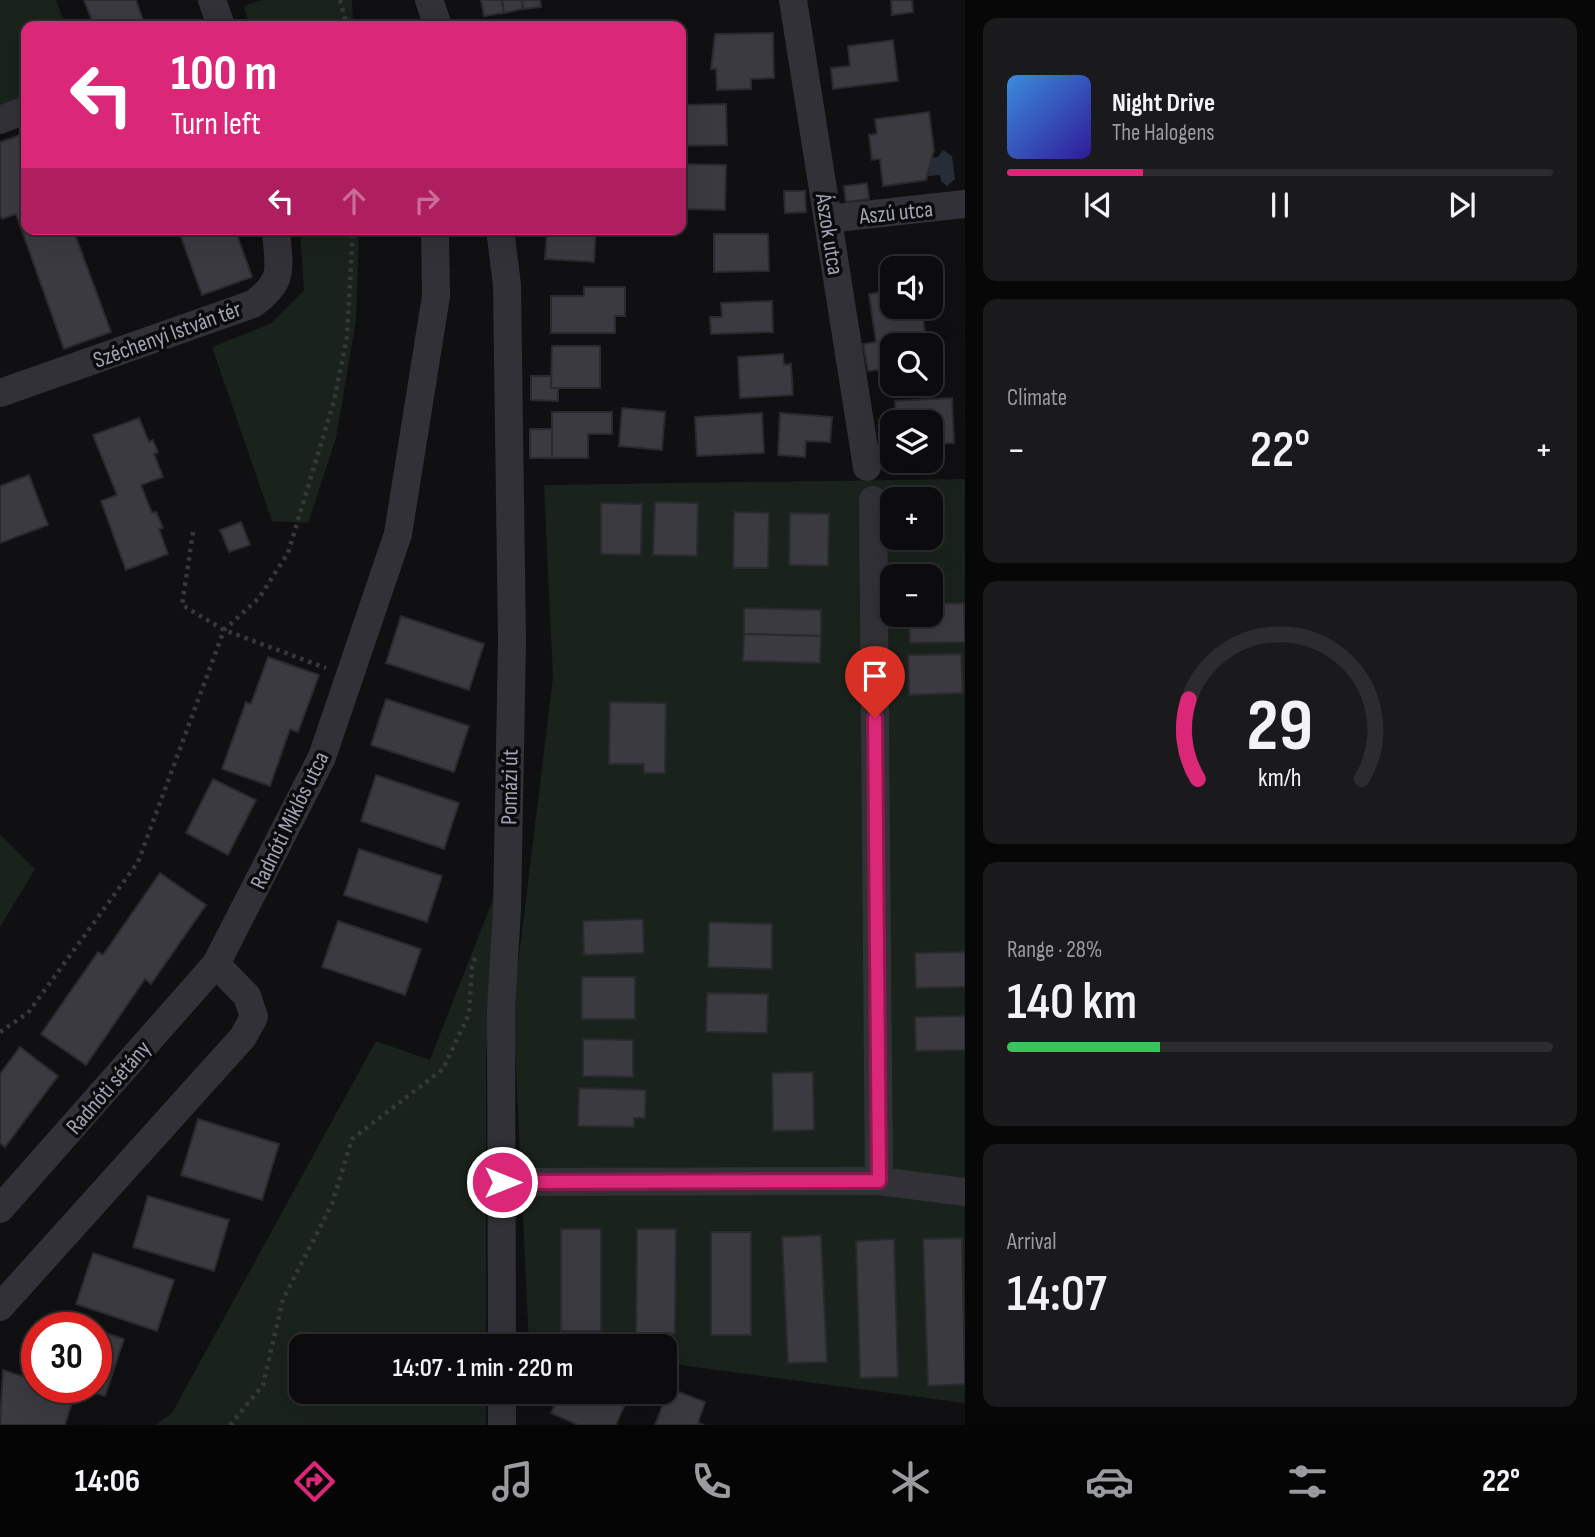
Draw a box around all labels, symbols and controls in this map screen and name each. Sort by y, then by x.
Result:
text: 100 m [171,45,277,104]
icon: left [56,49,147,140]
text: Night Drive [1112,88,1215,119]
text: Turn left [171,105,261,144]
text: The Halogens [1112,119,1215,147]
icon: left [262,182,300,220]
icon: ahead [335,182,373,220]
icon: right [408,182,446,220]
icon: previous [1079,186,1117,224]
icon: pause [1261,186,1299,224]
icon: next [1443,186,1481,224]
street label: Ászok utca [809,190,849,277]
street label: Aszú utca [857,195,934,231]
map controls [880,256,943,627]
button: sound [880,256,943,319]
street label: Széchenyi István tér [90,295,245,375]
button: search [880,333,943,396]
text: Climate [1007,384,1067,412]
button: layers [880,410,943,473]
text: 22° [1250,419,1310,482]
text: − [1007,428,1026,473]
text: + [1534,428,1553,473]
button: + [880,487,943,550]
button: − [880,564,943,627]
pin [845,646,905,718]
icon: arrive [856,657,894,695]
text: 29 [1247,683,1313,771]
street label: Radnóti Miklós utca [244,747,335,894]
street label: Pomázi út [495,749,525,825]
text: km/h [1258,762,1302,793]
text: Range · 28% [1007,936,1102,964]
text: 140 km [1007,971,1137,1034]
street label: Radnóti sétány [60,1035,157,1140]
position arrow [465,1145,539,1219]
text: Arrival [1007,1228,1056,1256]
text: 14:07 [1007,1263,1107,1326]
speed limit sign: 30 [21,1312,112,1403]
text: 14:07 · 1 min · 220 m [393,1353,573,1384]
icon: directions [290,1457,339,1506]
icon: music [488,1457,537,1506]
icon: phone [687,1457,736,1506]
icon: climate [886,1457,935,1506]
icon: car [1085,1457,1134,1506]
icon: filters [1283,1457,1332,1506]
text: 14:06 [75,1462,140,1501]
text: 22° [1482,1462,1520,1501]

